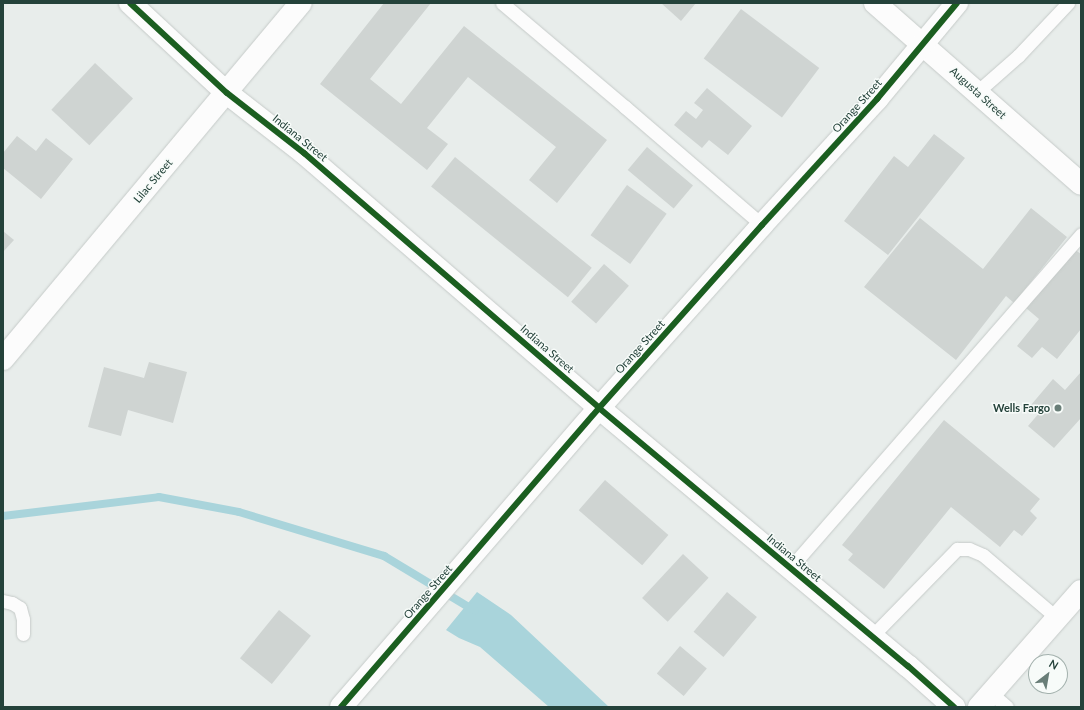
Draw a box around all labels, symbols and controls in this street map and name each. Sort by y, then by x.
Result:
street label: Augusta Street [947,64,1009,122]
street label: Orange Street [830,77,884,135]
street label: Indiana Street [270,112,330,164]
street label: Lilac Street [131,156,175,206]
street label: Orange Street [613,318,667,376]
street label: Indiana Street [517,322,577,376]
place label: Wells Fargo [993,401,1050,415]
marker: Wells Fargo [1053,403,1063,413]
street label: Indiana Street [764,531,824,585]
street label: Orange Street [401,562,455,622]
north arrow [1028,654,1068,694]
text: N [1047,656,1061,672]

